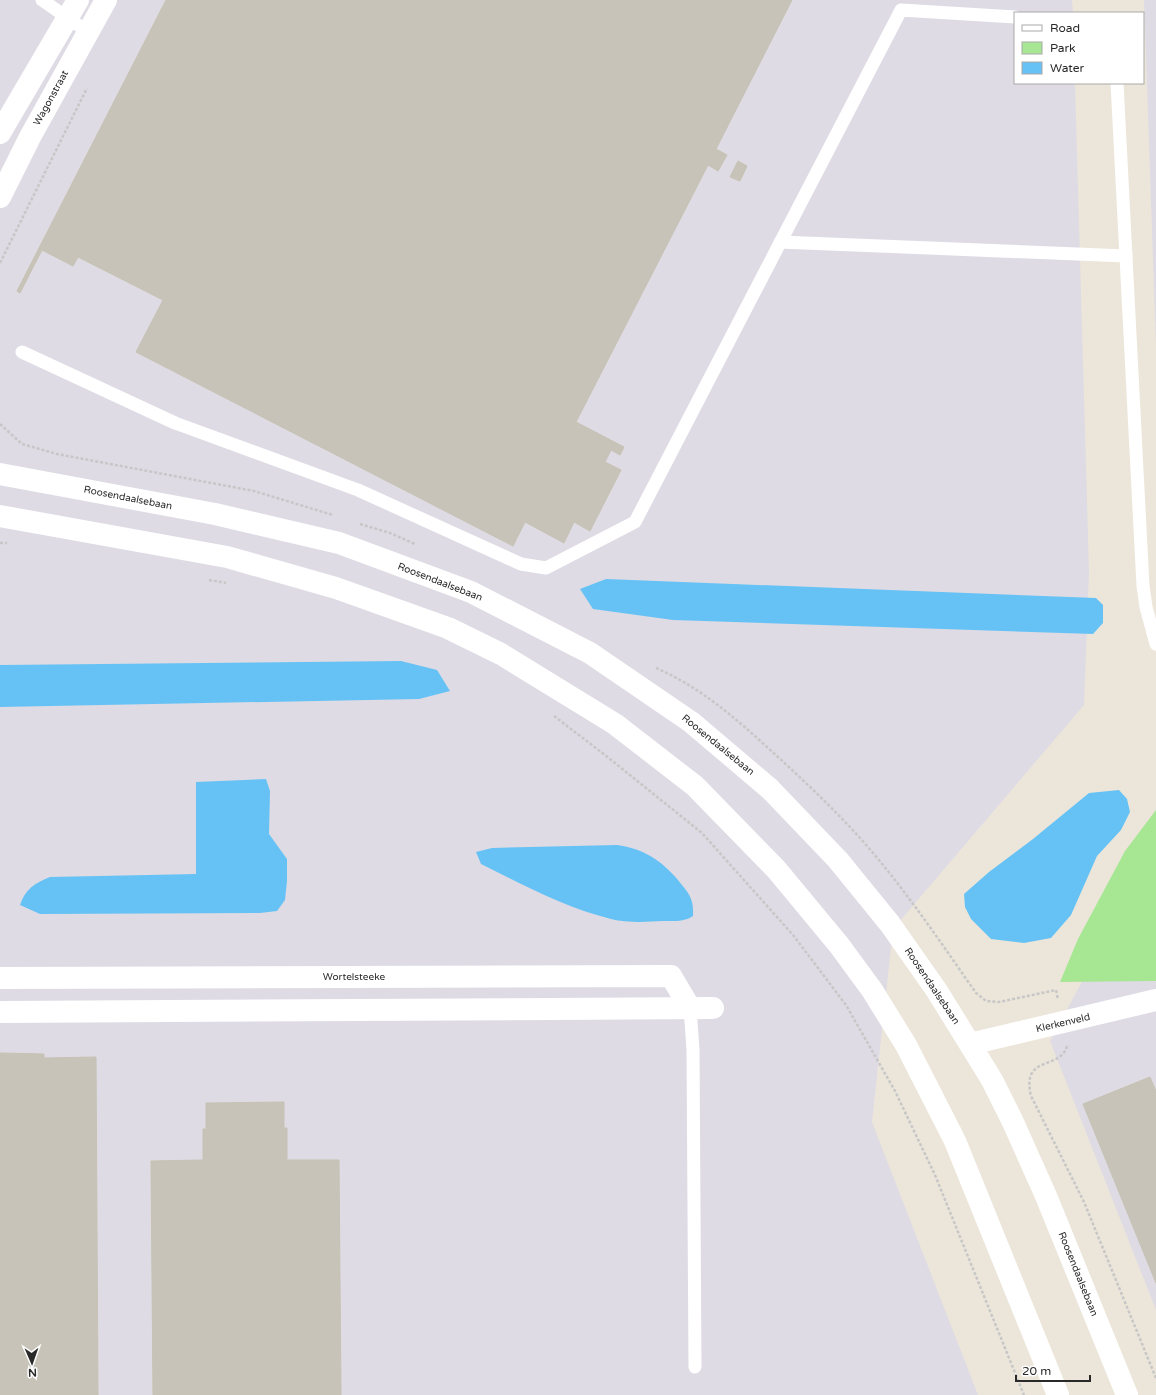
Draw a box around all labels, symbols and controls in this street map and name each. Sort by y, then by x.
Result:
legend [1014,12,1144,84]
text: Road [1050,21,1080,35]
text: Park [1050,41,1076,55]
text: Water [1050,61,1085,75]
street label: Wagonstraat [31,68,71,128]
street label: Roosendaalsebaan [83,484,173,512]
street label: Roosendaalsebaan [396,560,484,604]
street label: Roosendaalsebaan [679,712,757,778]
street label: Roosendaalsebaan [902,945,962,1027]
street label: Wortelsteeke [323,971,385,983]
street label: Klerkenveld [1035,1011,1091,1035]
street label: Roosendaalsebaan [1056,1230,1100,1318]
north arrow [12,1343,52,1383]
scale bar [1016,1357,1090,1383]
text: 20 m [1022,1364,1051,1378]
text: N [28,1366,37,1379]

